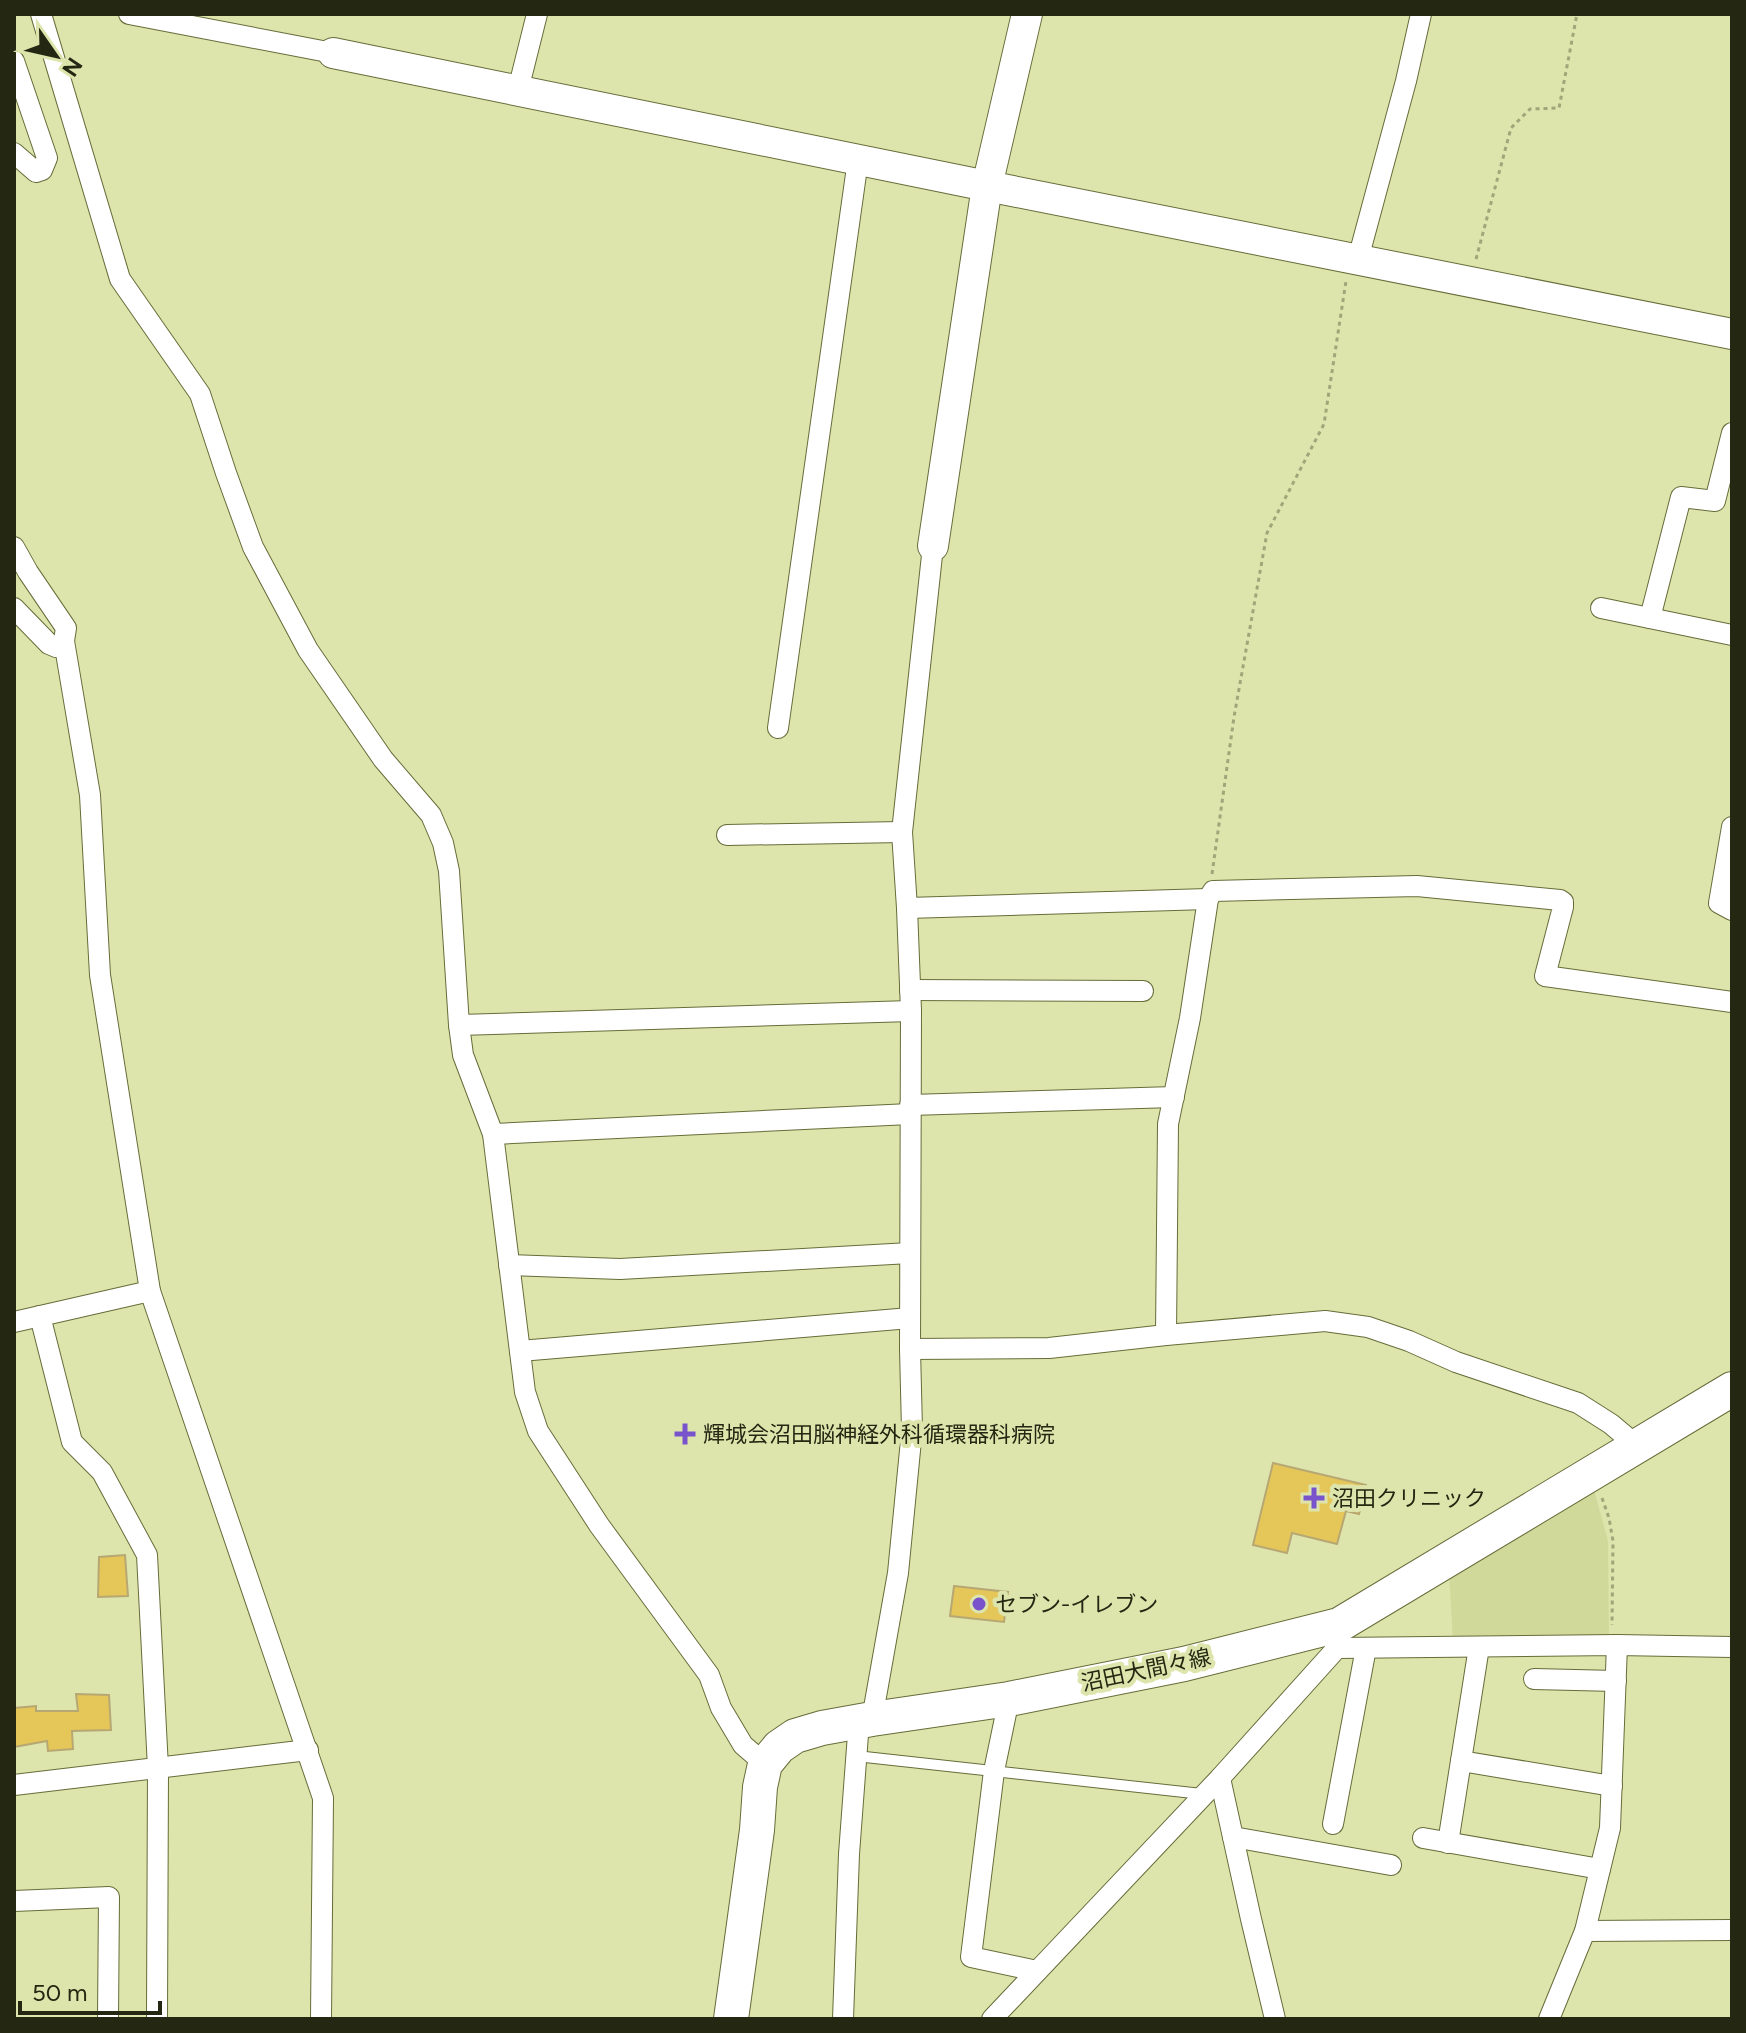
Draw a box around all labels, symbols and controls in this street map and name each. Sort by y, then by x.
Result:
north arrow [16,16,96,96]
text: N [56,52,88,82]
place label: 輝城会沼田脳神経外科循環器科病院 [703,1421,1055,1448]
marker: 輝城会沼田脳神経外科循環器科病院 [674,1423,696,1445]
place label: 沼田クリニック [1332,1485,1486,1512]
marker: 沼田クリニック [1303,1487,1325,1509]
place label: セブン-イレブン [995,1591,1158,1618]
marker: セブン-イレブン [970,1595,988,1613]
street label: 沼田大間々線 [1079,1643,1213,1697]
scale bar [20,1965,160,2015]
text: 50 m [32,1978,88,2007]

